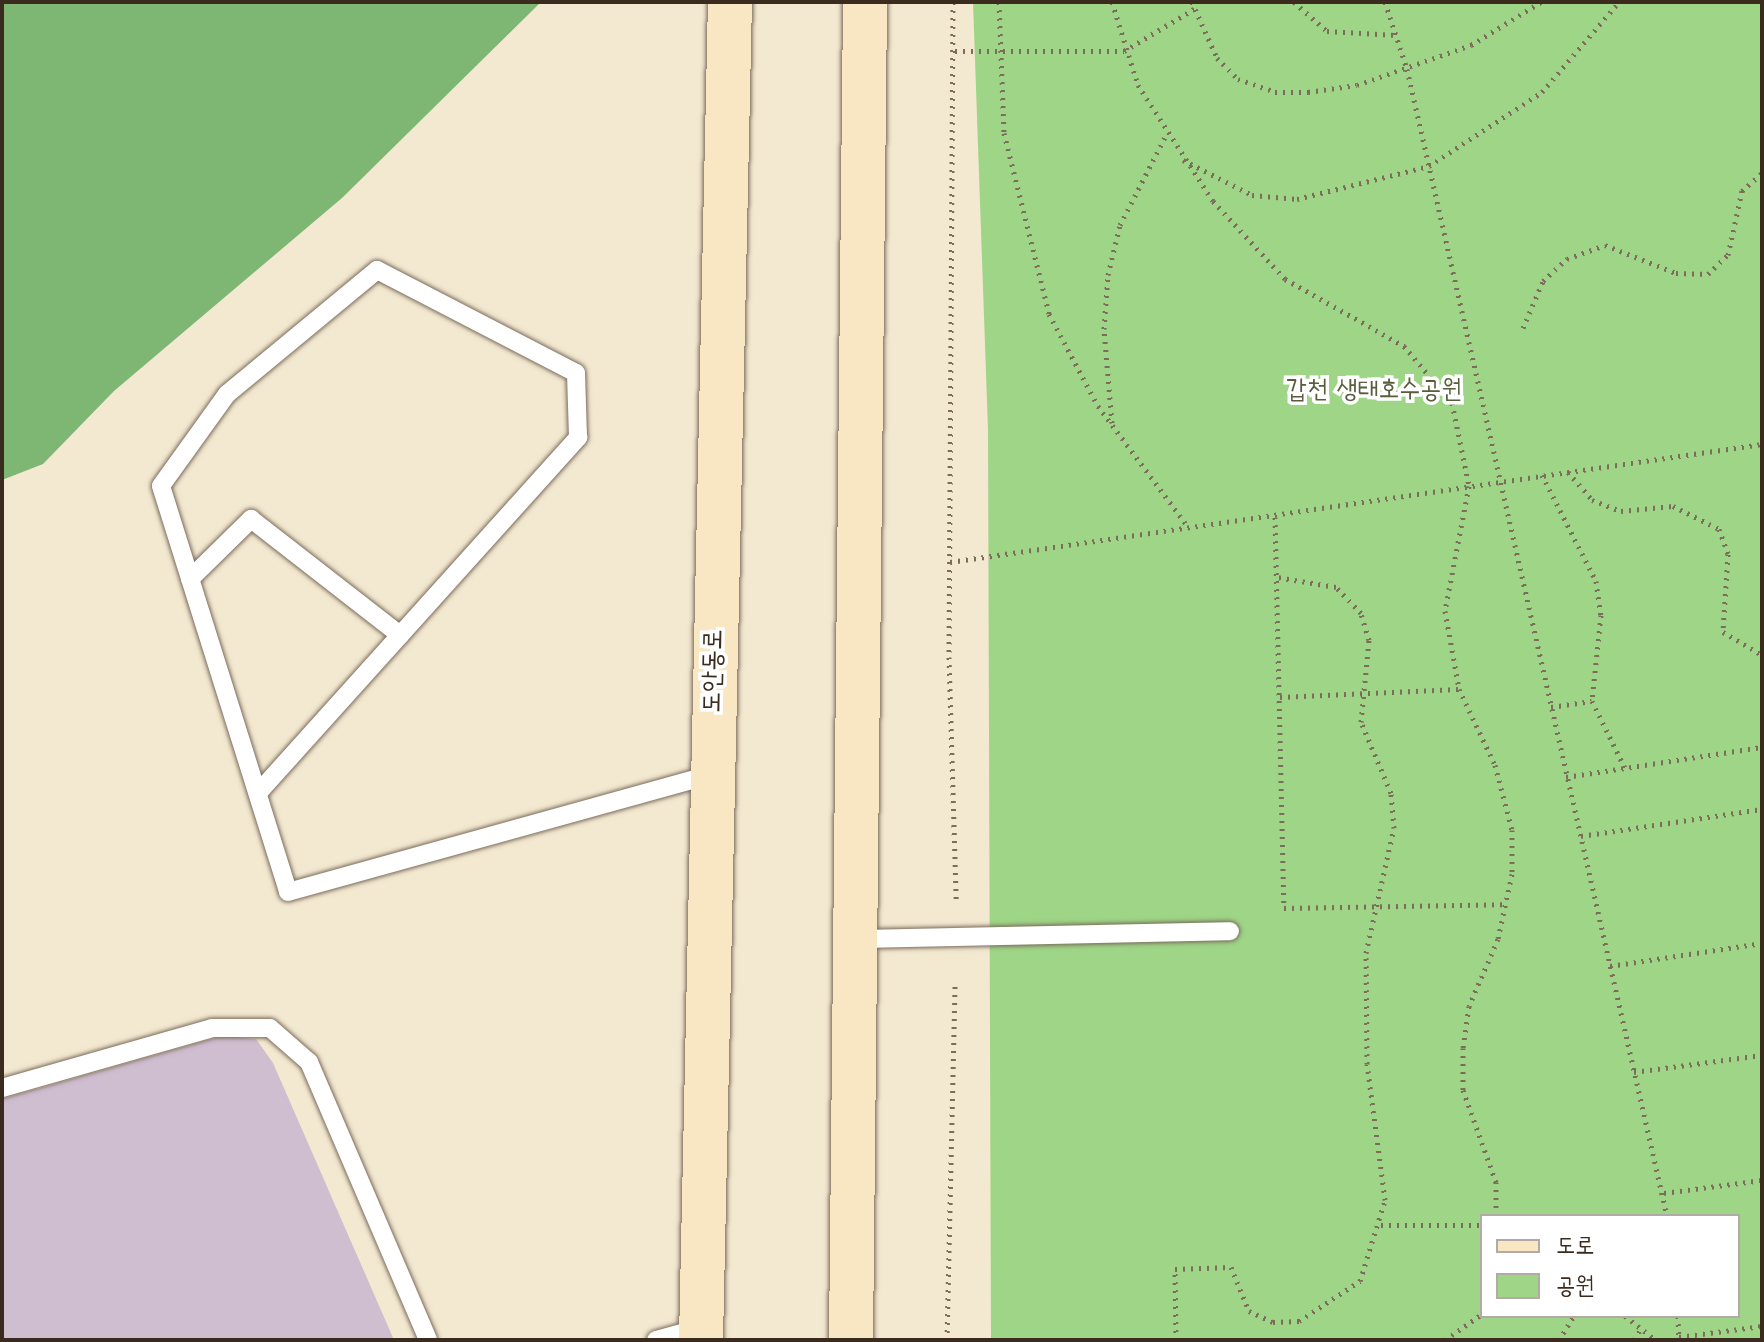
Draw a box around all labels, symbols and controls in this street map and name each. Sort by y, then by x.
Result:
park label: 갑천 생태호수공원 [1286,374,1462,406]
street label: 도안동로 [697,629,729,713]
legend [1480,1214,1740,1318]
text: 도로 [1556,1231,1595,1259]
text: 공원 [1556,1271,1595,1299]

